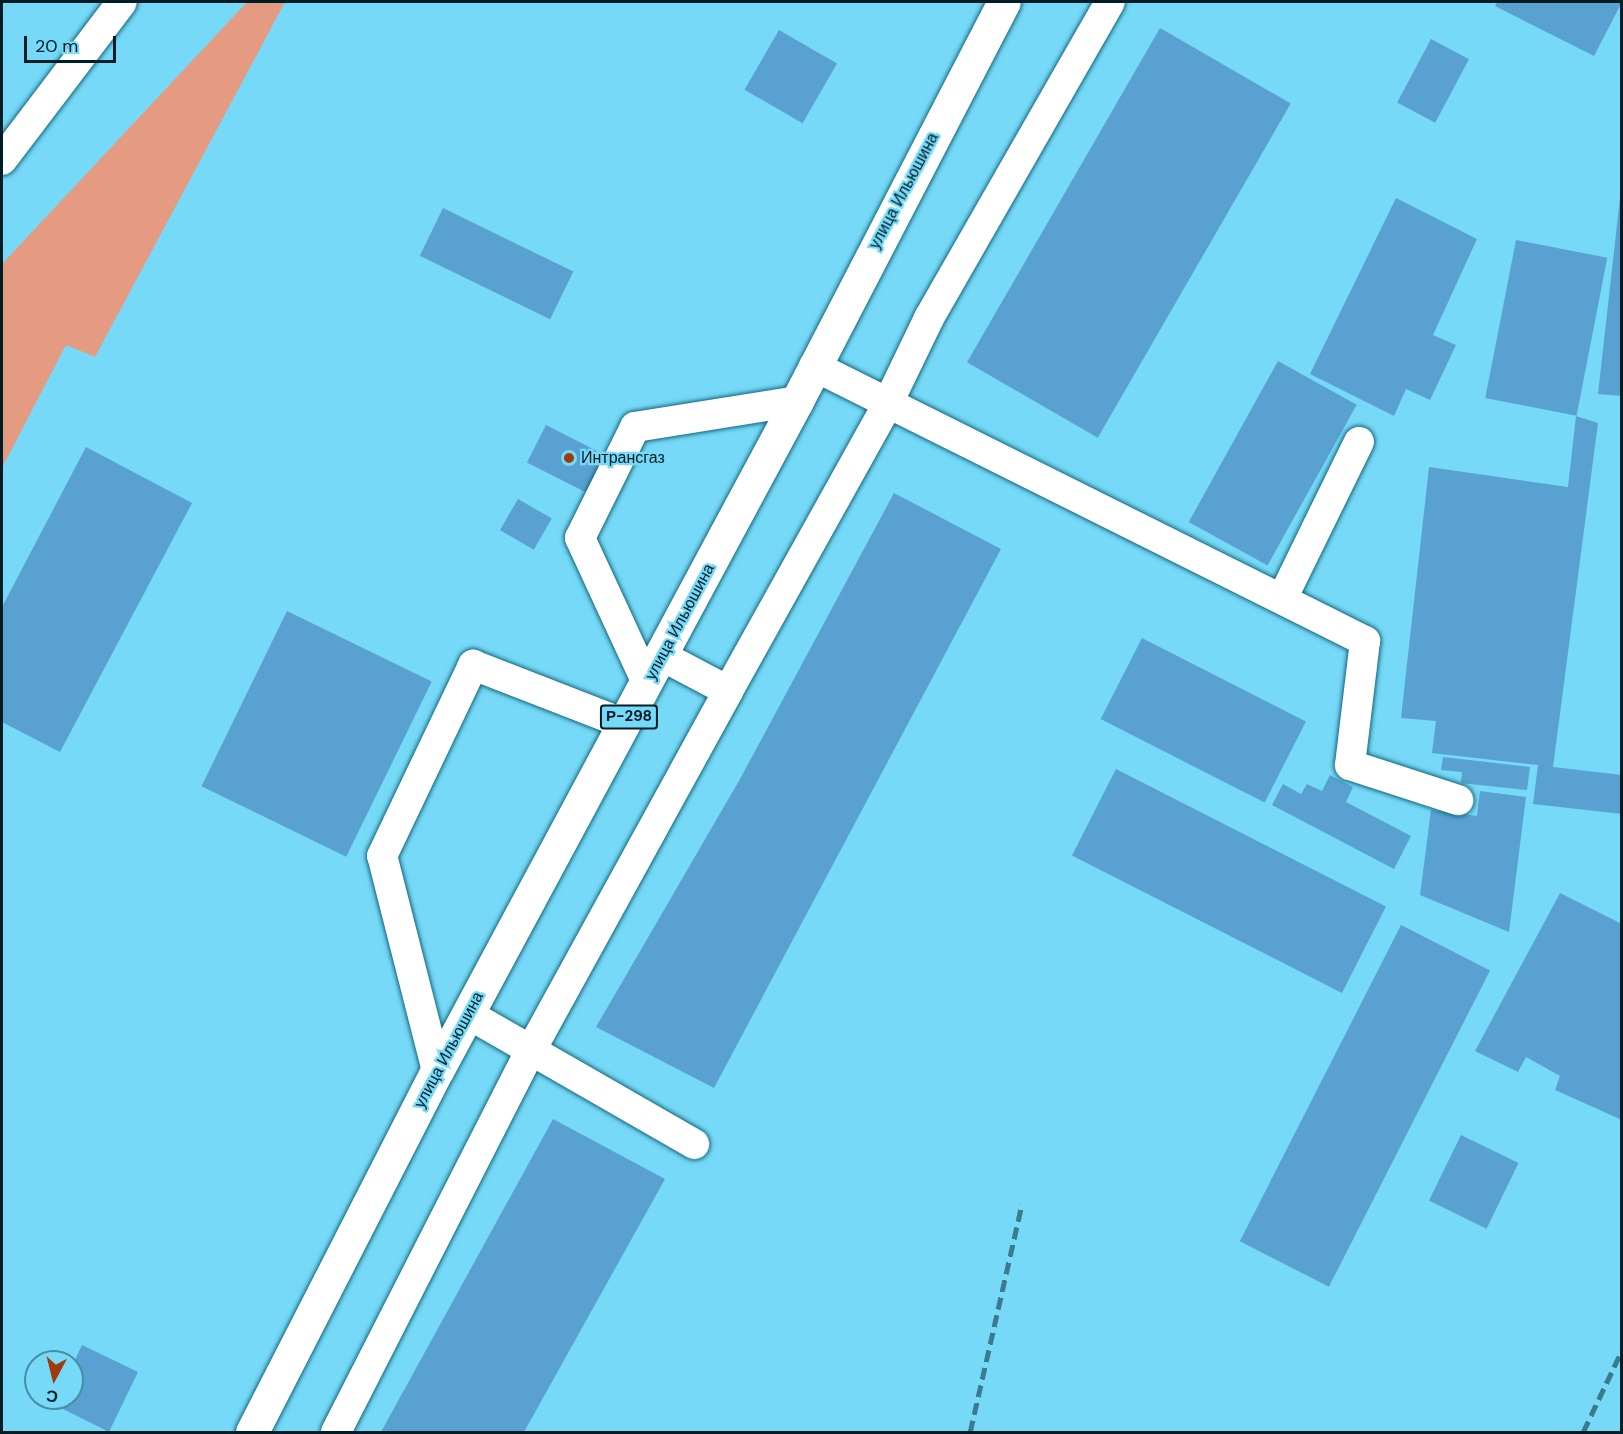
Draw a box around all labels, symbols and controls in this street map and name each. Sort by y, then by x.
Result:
scale bar [27,24,118,62]
text: 20 m [35,34,78,58]
street label: улица Ильюшина [865,130,943,252]
place label: Интрансгаз [581,448,665,468]
marker: Интрансгаз [562,451,576,465]
street label: улица Ильюшина [641,561,719,683]
road number: Р-298 [599,705,659,729]
street label: улица Ильюшина [410,989,488,1111]
north arrow [24,1350,84,1410]
text: С [45,1385,59,1408]

